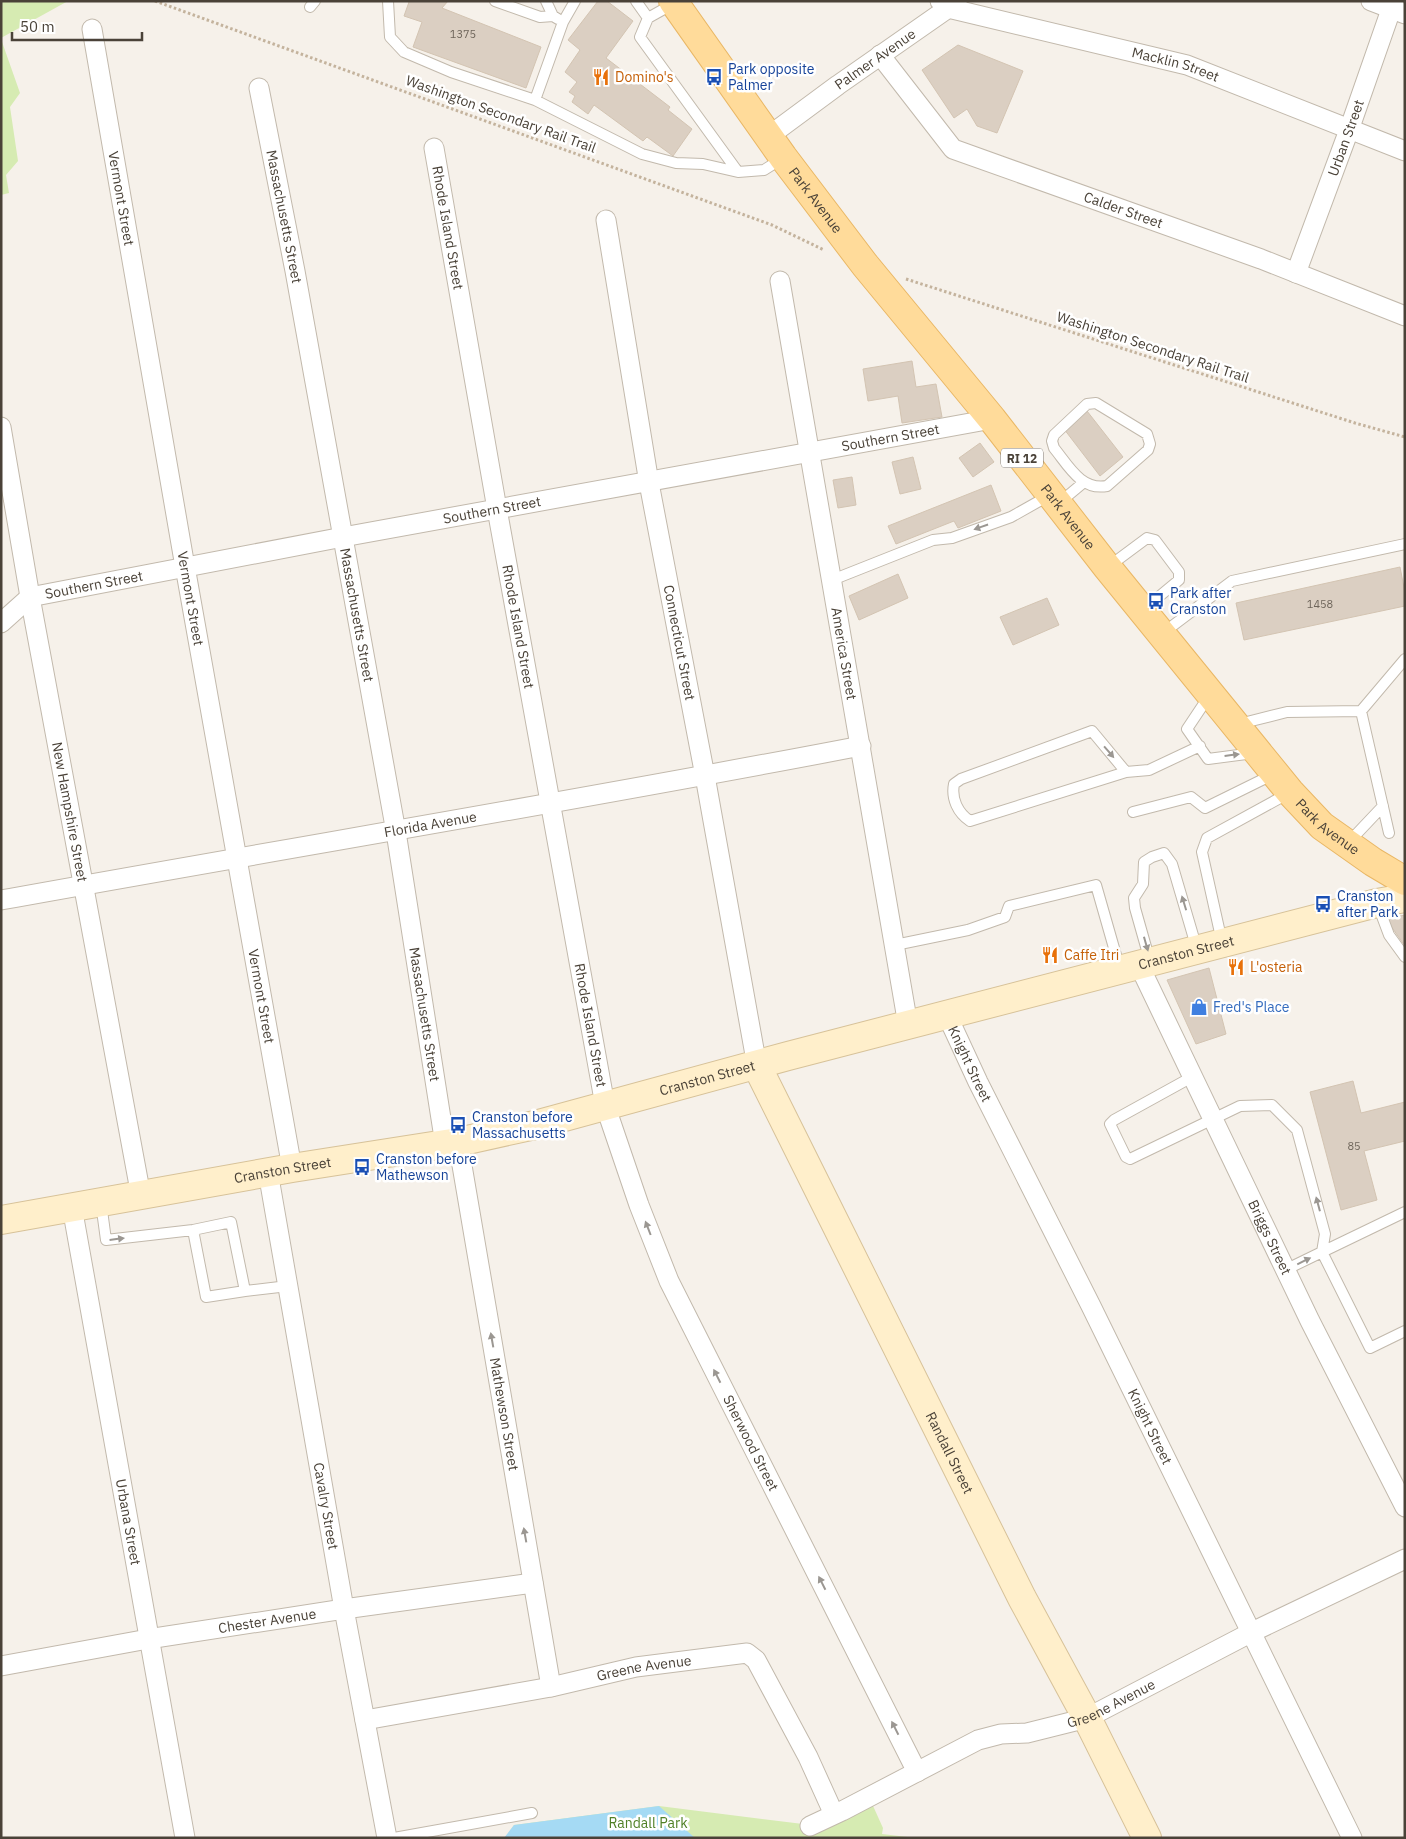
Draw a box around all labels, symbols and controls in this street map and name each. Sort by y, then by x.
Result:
scale bar [12,10,142,42]
text: 50 m [20,17,55,36]
street label: Palmer Avenue [831,24,919,94]
house number: 1375 [450,27,476,41]
street label: Macklin Street [1130,43,1222,86]
place label: Park opposite Palmer [728,60,815,94]
restaurant icon: Domino's [591,67,611,87]
bus stop icon: Park opposite Palmer [704,67,724,87]
place label: Domino's [615,68,674,86]
street label: Washington Secondary Rail Trail [403,71,599,157]
street label: Urban Street [1324,97,1368,179]
street label: Massachusetts Street [262,148,306,285]
street label: Vermont Street [104,150,138,247]
street label: Park Avenue [785,163,847,237]
street label: Rhode Island Street [428,164,468,291]
street label: Calder Street [1081,187,1165,232]
street label: Washington Secondary Rail Trail [1055,307,1252,387]
street label: Southern Street [840,420,941,455]
road number: RI 12 [1001,448,1043,468]
street label: Park Avenue [1037,480,1099,554]
street label: Southern Street [441,492,542,528]
one-way arrow [973,523,988,531]
street label: Massachusetts Street [336,547,378,683]
street label: Vermont Street [173,550,208,647]
street label: Rhode Island Street [498,563,538,690]
street label: Southern Street [43,567,144,603]
street label: Connecticut Street [660,583,699,702]
place label: Park after Cranston [1170,584,1231,618]
bus stop icon: Park after Cranston [1146,591,1166,611]
house number: 1458 [1307,597,1333,611]
street label: America Street [827,606,861,701]
street label: New Hampshire Street [48,740,92,883]
one-way arrow [1103,745,1115,757]
one-way arrow [1225,751,1241,759]
street label: Park Avenue [1292,795,1363,859]
street label: Florida Avenue [383,807,478,841]
place label: Cranston after Park [1337,887,1399,921]
bus stop icon: Cranston after Park [1313,894,1333,914]
one-way arrow [1179,896,1187,911]
street label: Cranston Street [1136,932,1236,974]
one-way arrow [1142,937,1150,952]
restaurant icon: Caffe Itri [1040,945,1060,965]
street label: Massachusetts Street [405,946,444,1083]
place label: Caffe Itri [1064,946,1119,964]
street label: Vermont Street [244,948,279,1045]
restaurant icon: L'osteria [1226,957,1246,977]
place label: L'osteria [1250,958,1303,976]
street label: Rhode Island Street [570,962,611,1089]
shop icon: Fred's Place [1189,997,1209,1017]
place label: Fred's Place [1213,998,1290,1016]
street label: Knight Street [944,1023,996,1105]
street label: Cranston Street [657,1056,757,1100]
place label: Cranston before Massachusetts [472,1108,573,1142]
bus stop icon: Cranston before Massachusetts [448,1115,468,1135]
house number: 85 [1347,1139,1361,1153]
place label: Cranston before Mathewson [376,1150,477,1184]
street label: Cranston Street [233,1153,333,1187]
bus stop icon: Cranston before Mathewson [352,1157,372,1177]
street label: Briggs Street [1244,1197,1295,1278]
one-way arrow [1313,1197,1321,1212]
one-way arrow [644,1221,651,1236]
one-way arrow [109,1235,125,1243]
one-way arrow [1297,1257,1311,1265]
one-way arrow [487,1331,495,1347]
street label: Mathewson Street [486,1356,523,1472]
one-way arrow [713,1368,721,1383]
street label: Knight Street [1124,1386,1176,1468]
street label: Sherwood Street [719,1392,783,1494]
street label: Randall Street [922,1409,978,1497]
street label: Cavalry Street [310,1461,343,1551]
street label: Urbana Street [112,1477,145,1567]
one-way arrow [520,1526,528,1542]
one-way arrow [818,1576,826,1590]
street label: Chester Avenue [217,1604,318,1637]
street label: Greene Avenue [595,1651,693,1685]
street label: Greene Avenue [1065,1675,1158,1732]
one-way arrow [891,1721,899,1735]
park label: Randall Park [608,1814,688,1832]

